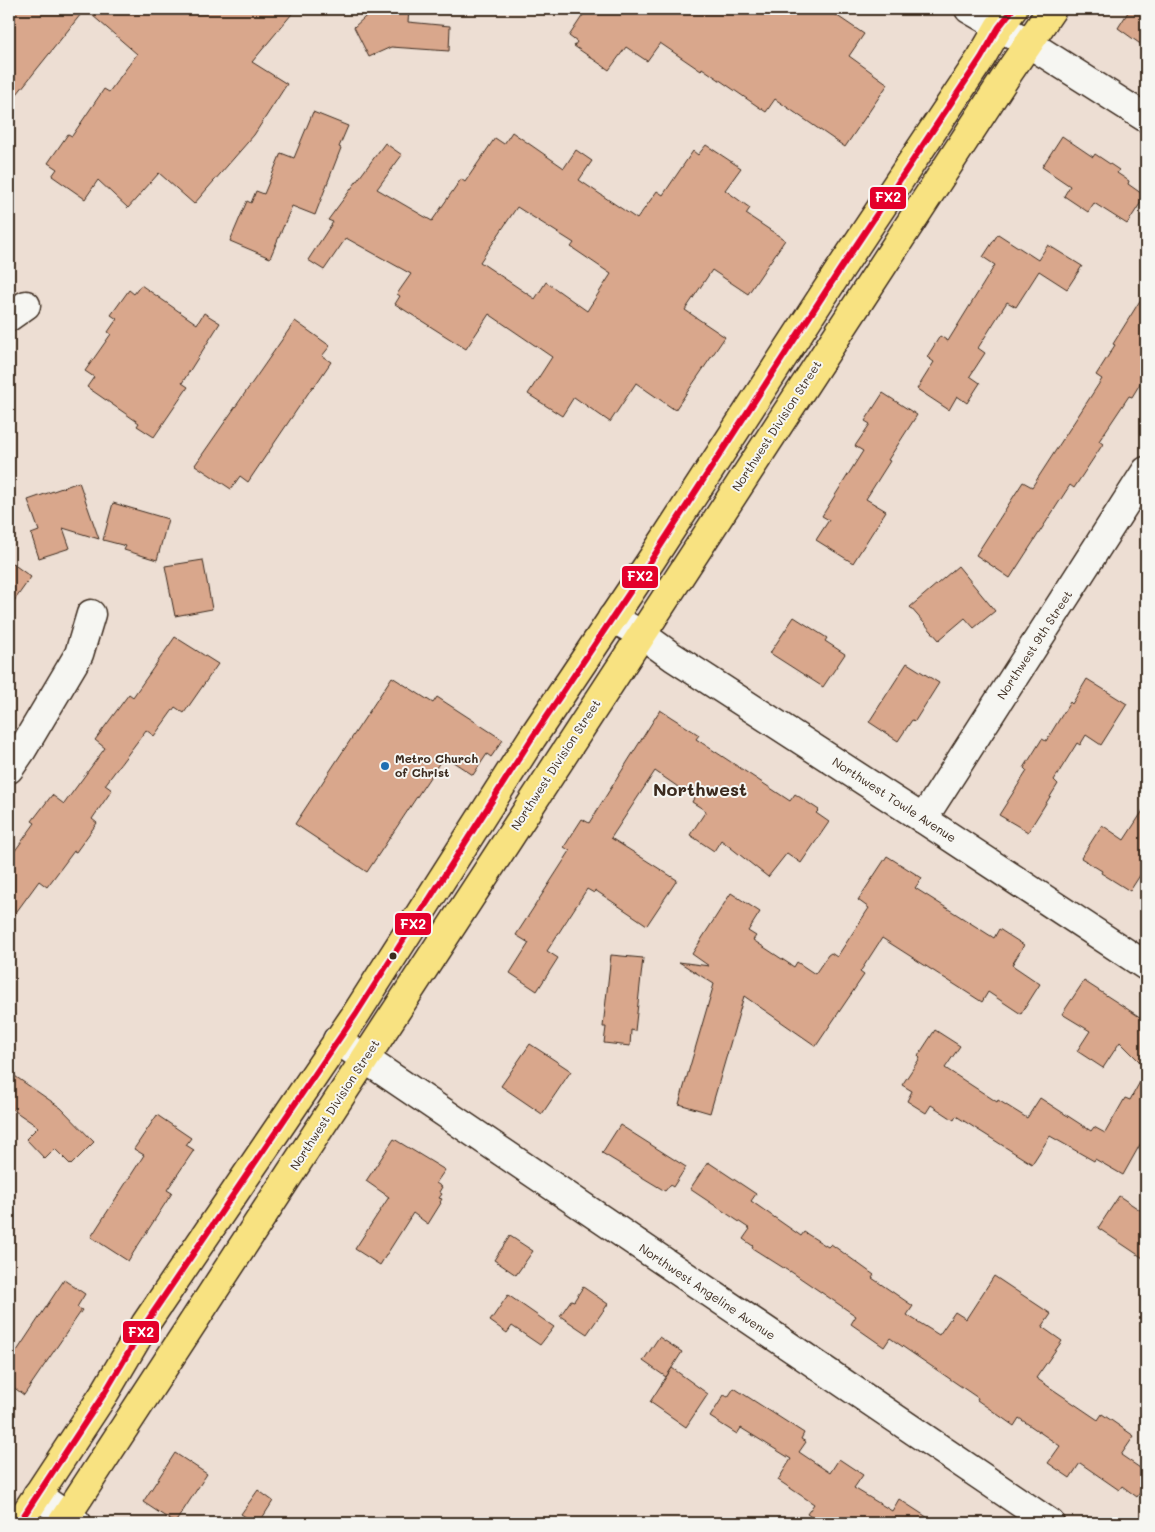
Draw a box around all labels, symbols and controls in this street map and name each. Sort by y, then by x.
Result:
line badge: FX2 [869,186,907,210]
text: FX2 [875,187,901,206]
street label: Northwest Division Street [728,357,825,494]
line badge: FX2 [621,565,659,589]
text: FX2 [627,566,653,585]
street label: Northwest 9th Street [993,587,1075,702]
street label: Northwest Division Street [507,696,604,833]
place label: Metro Church of Christ [395,750,478,780]
street label: Northwest Towle Avenue [830,753,960,845]
marker: Metro Church of Christ [379,760,391,772]
district label: Northwest [653,777,747,801]
line badge: FX2 [394,912,432,936]
text: FX2 [400,914,426,933]
unlabelled marker [388,951,398,961]
street label: Northwest Division Street [286,1036,383,1173]
street label: Northwest Angeline Avenue [636,1239,779,1343]
line badge: FX2 [122,1320,160,1344]
text: FX2 [128,1322,154,1341]

